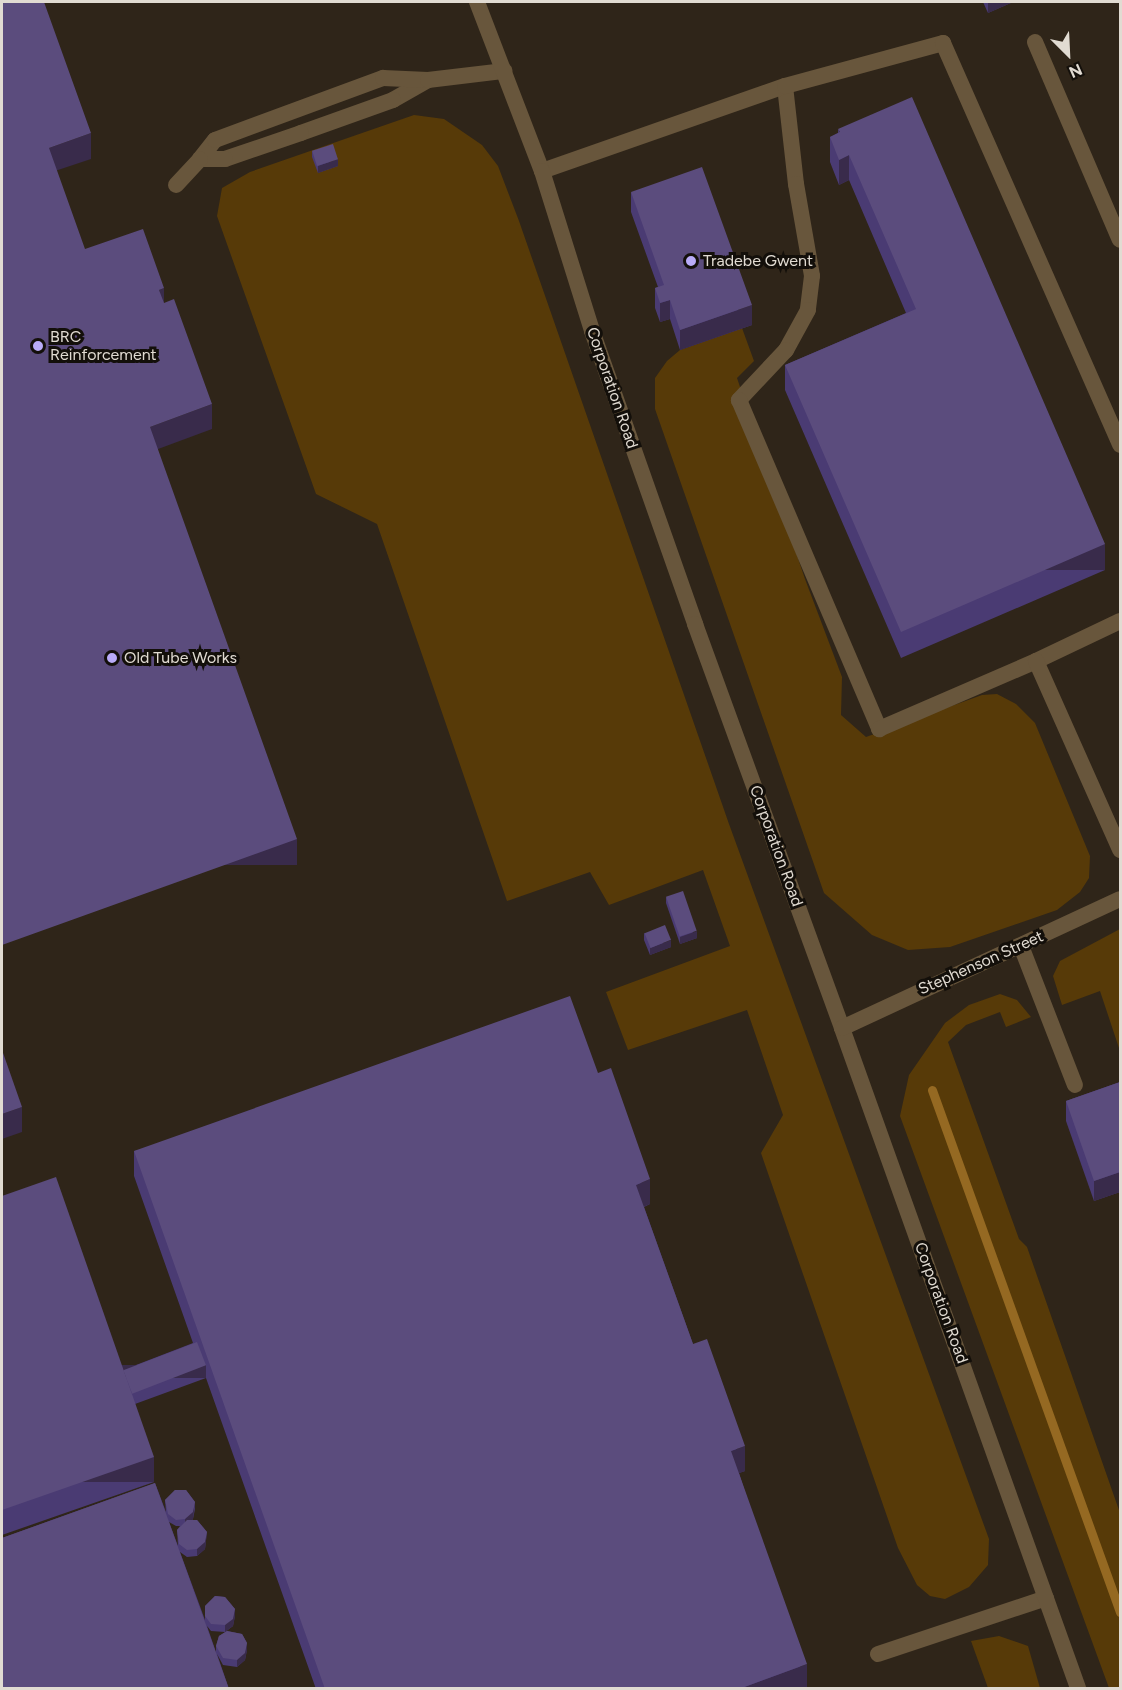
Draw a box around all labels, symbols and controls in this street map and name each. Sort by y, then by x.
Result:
north arrow [1038,24,1098,84]
text: N [1066,60,1085,82]
place label: Tradebe Gwent [703,251,813,271]
marker: Tradebe Gwent [684,254,698,268]
street label: Corporation Road [582,325,642,451]
place label: BRC Reinforcement [50,327,157,365]
marker: BRC Reinforcement [31,339,45,353]
place label: Old Tube Works [124,648,237,668]
marker: Old Tube Works [105,651,119,665]
street label: Corporation Road [745,783,807,909]
street label: Stephenson Street [915,927,1047,999]
street label: Corporation Road [910,1240,972,1366]

